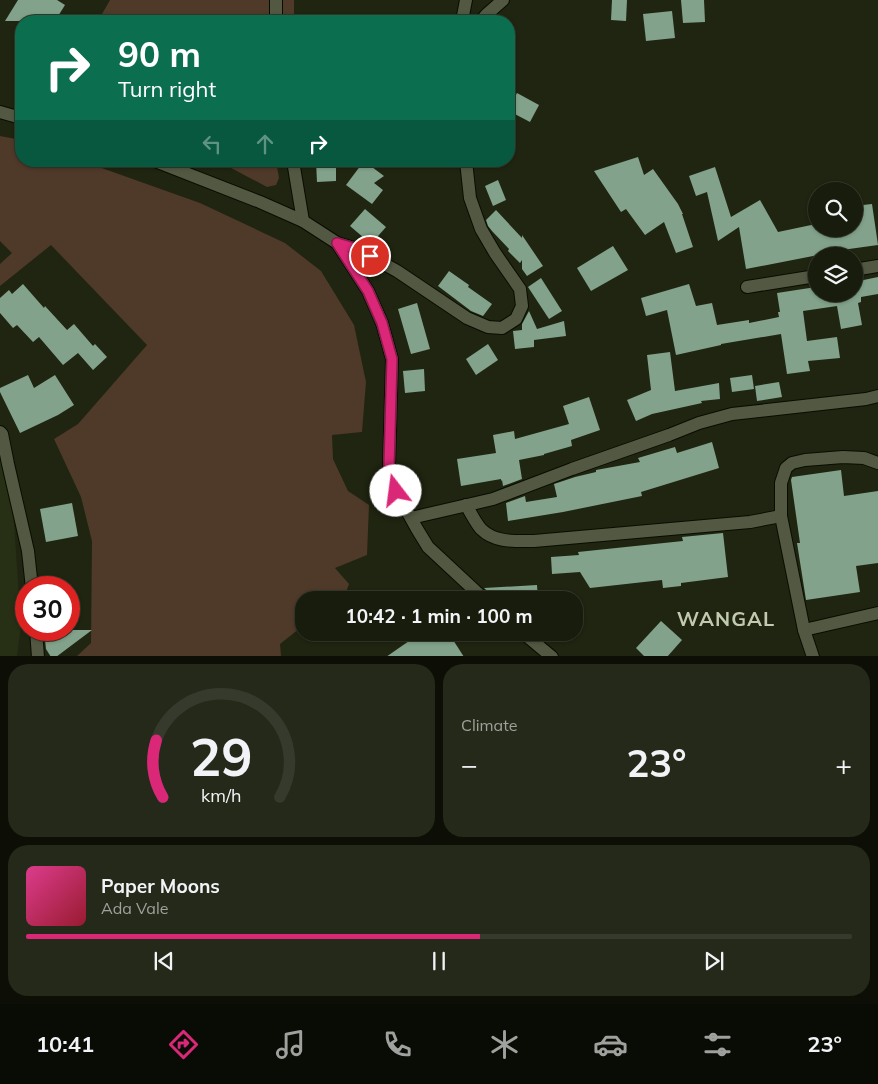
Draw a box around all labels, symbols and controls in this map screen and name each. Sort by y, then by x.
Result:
text: 90 m [118,32,201,76]
icon: right [35,35,100,100]
text: Turn right [118,75,216,103]
icon: left [198,130,226,158]
icon: ahead [251,130,279,158]
icon: right [304,130,332,158]
map controls [808,182,863,302]
button: search [808,182,863,237]
pin [349,235,391,277]
icon: arrive [356,242,384,270]
button: layers [808,247,863,302]
position arrow [369,464,421,516]
speed limit sign: 30 [15,576,80,641]
text: 10:42 · 1 min · 100 m [345,604,533,628]
district label: WANGAL [677,606,775,631]
text: Climate [461,715,517,735]
text: 29 [190,724,253,789]
text: 23° [626,739,687,787]
text: − [461,747,478,782]
text: + [835,747,852,782]
text: km/h [201,784,242,806]
text: Paper Moons [101,874,220,898]
text: Ada Vale [101,898,168,918]
icon: previous [150,947,178,975]
icon: pause [425,947,453,975]
icon: next [700,947,728,975]
icon: directions [166,1027,201,1062]
icon: music [273,1027,308,1062]
icon: phone [380,1027,415,1062]
icon: climate [487,1027,522,1062]
icon: car [593,1027,628,1062]
icon: filters [700,1027,735,1062]
text: 10:41 [36,1030,94,1058]
text: 23° [807,1030,842,1058]

